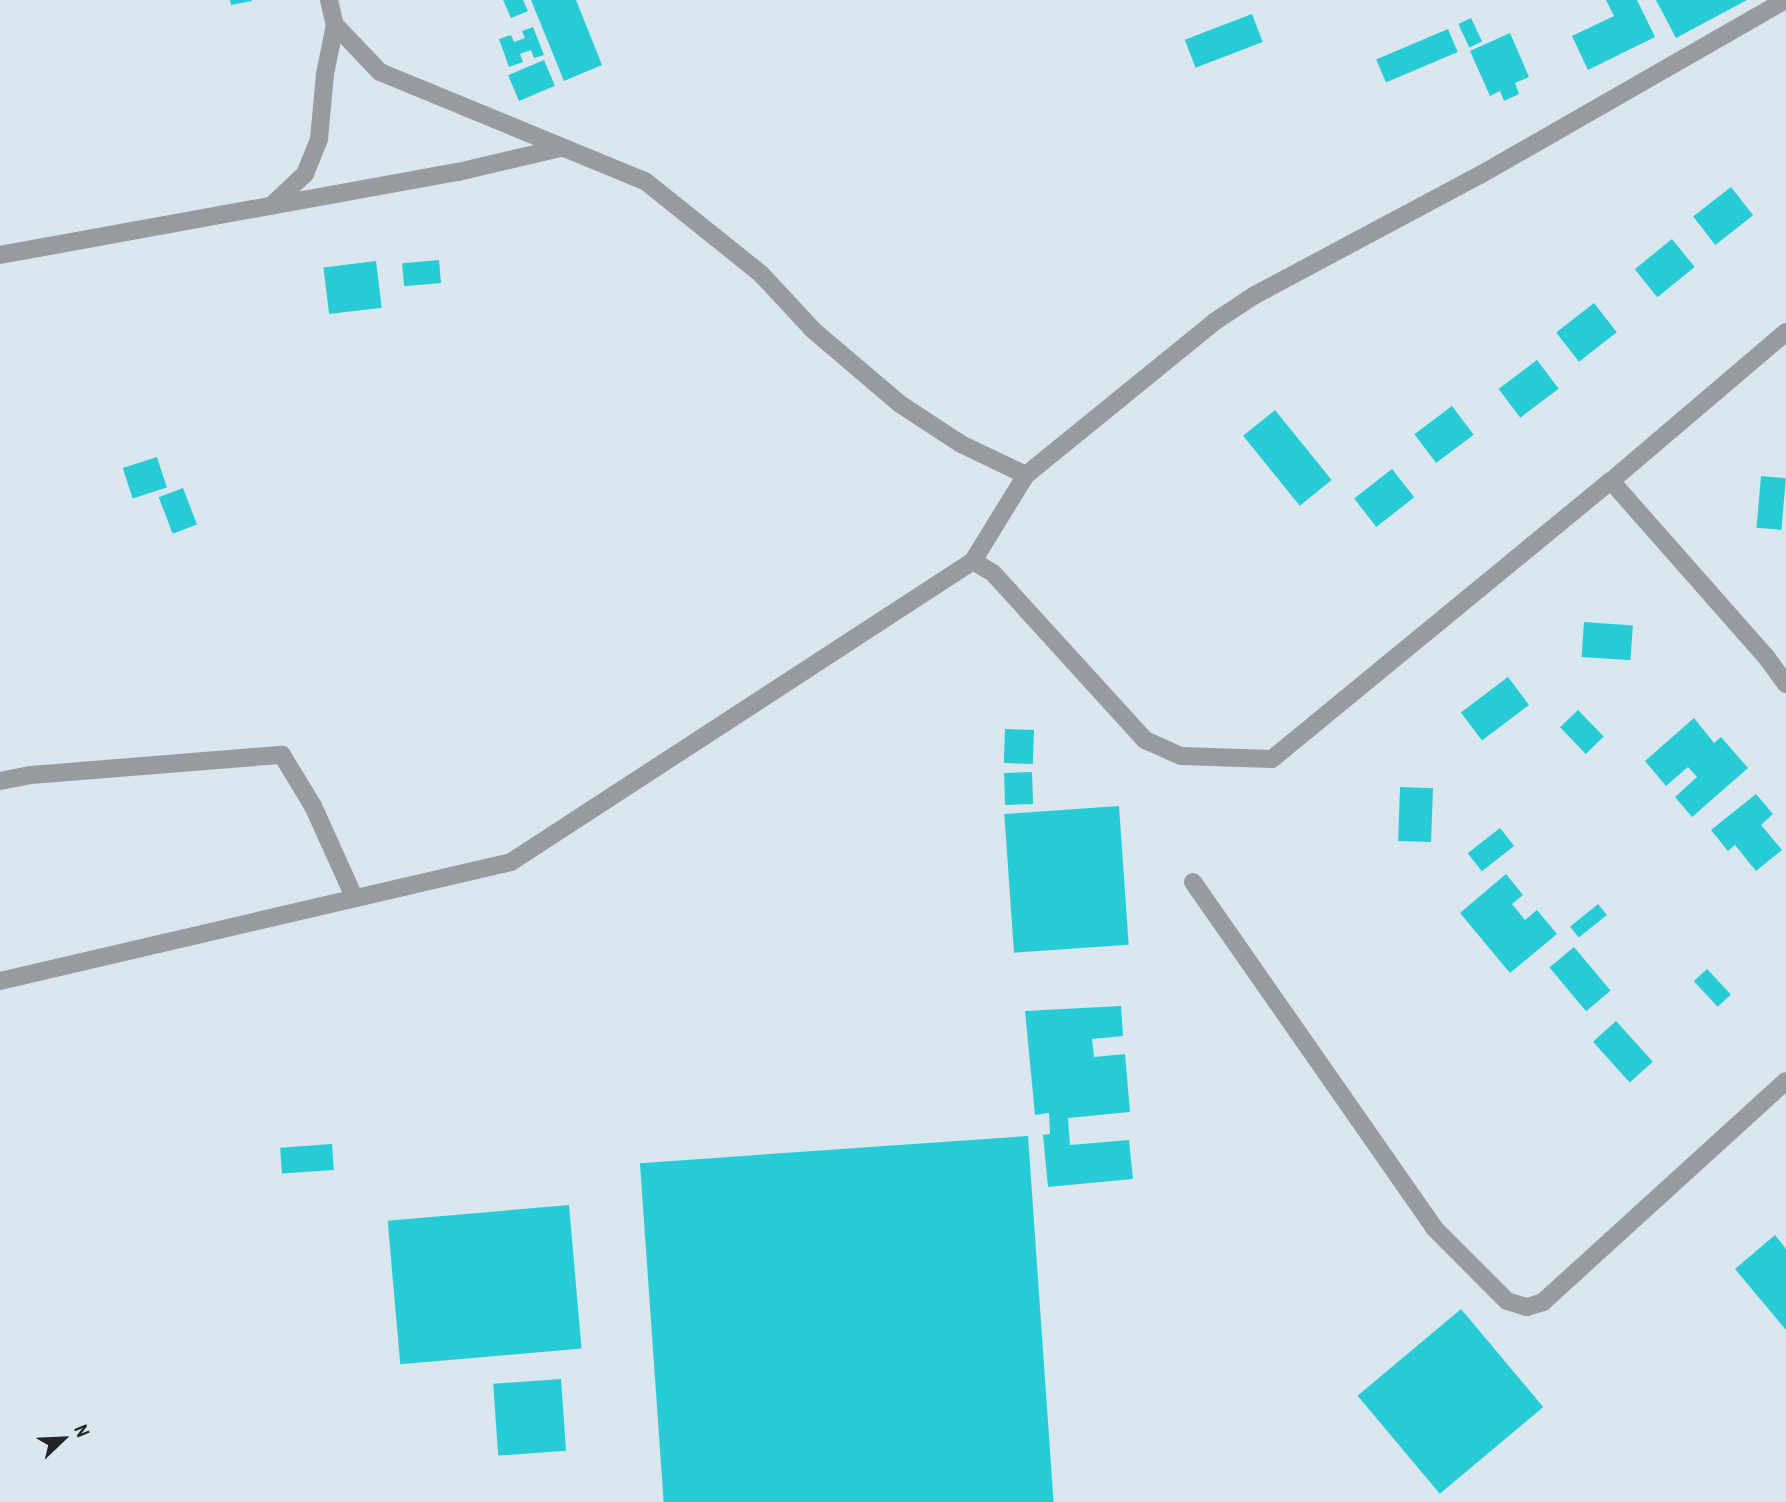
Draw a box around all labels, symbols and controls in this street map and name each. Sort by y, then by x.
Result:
north arrow [28,1404,98,1474]
text: N [68,1421,96,1441]

